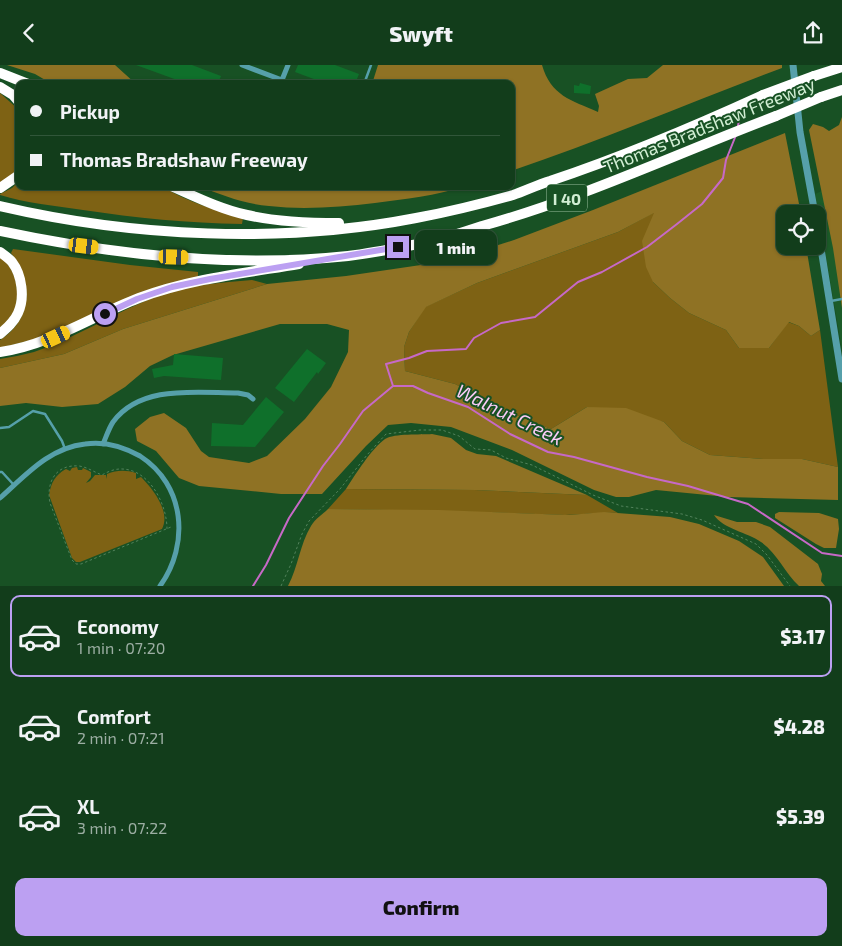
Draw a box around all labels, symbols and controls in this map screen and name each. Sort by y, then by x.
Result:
icon: back [15,19,43,47]
icon: share [799,19,827,47]
text: Swyft [389,20,453,46]
street label: Thomas Bradshaw Freeway [600,72,819,178]
text: Pickup [60,100,120,123]
text: Thomas Bradshaw Freeway [60,148,308,171]
road number: I 40 [547,185,587,211]
map controls [776,205,826,255]
button: locate [776,205,826,255]
callout: 1 min [416,229,498,265]
route end [387,236,409,258]
car [68,237,99,255]
text: 1 min [436,238,476,257]
car [158,249,189,265]
route start [94,303,116,325]
car [39,324,72,350]
water label: Walnut Creek [453,378,567,450]
icon: car [17,614,62,659]
text: Economy [77,615,159,638]
text: $3.17 [780,625,825,648]
text: 1 min · 07:20 [77,638,165,657]
icon: car [17,704,62,749]
text: Comfort [77,705,151,728]
text: $4.28 [773,715,825,738]
text: 2 min · 07:21 [77,728,165,747]
icon: car [17,794,62,839]
text: XL [77,795,99,818]
text: $5.39 [776,805,825,828]
text: 3 min · 07:22 [77,818,167,837]
button: Confirm [15,878,827,936]

